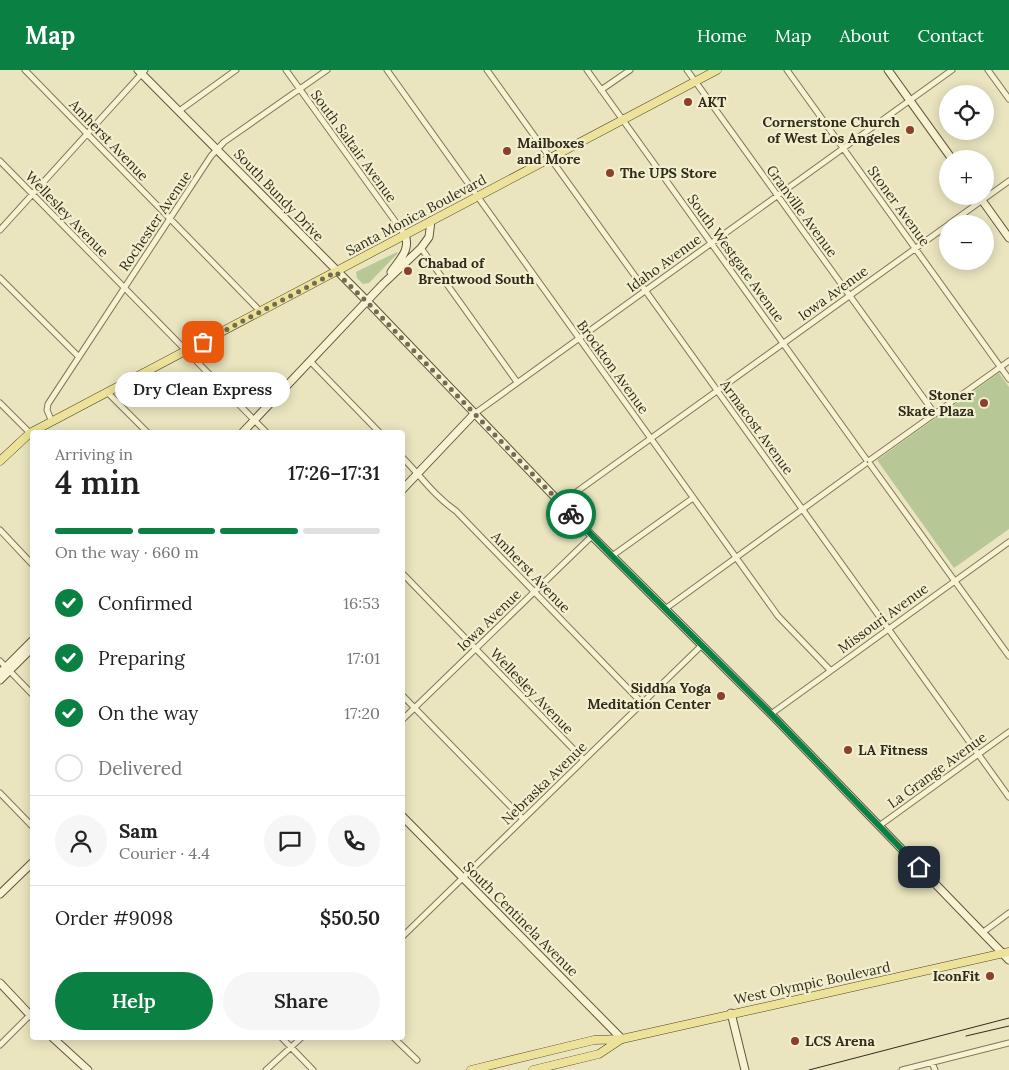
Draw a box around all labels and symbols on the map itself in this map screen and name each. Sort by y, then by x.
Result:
street label: South Saltair Avenue [307,86,401,206]
place label: AKT [698,93,726,111]
street label: Amherst Avenue [65,95,153,185]
marker: AKT [682,96,694,108]
place label: Cornerstone Church of West Los Angeles [762,113,900,147]
marker: Cornerstone Church of West Los Angeles [904,124,916,136]
place label: Mailboxes and More [517,134,585,168]
street label: South Bundy Drive [230,145,328,245]
marker: Mailboxes and More [501,145,513,157]
street label: Granville Avenue [763,161,842,261]
street label: Stoner Avenue [864,162,934,250]
place label: The UPS Store [620,164,717,182]
street label: Wellesley Avenue [21,167,113,261]
street label: Rochester Avenue [115,167,195,275]
marker: The UPS Store [604,167,616,179]
street label: Santa Monica Boulevard [343,170,489,260]
street label: South Westgate Avenue [683,190,789,326]
street label: Idaho Avenue [623,230,705,296]
place label: Chabad of Brentwood South [418,254,535,288]
street label: Iowa Avenue [795,261,872,324]
marker: Chabad of Brentwood South [402,265,414,277]
street label: Brockton Avenue [573,317,653,418]
pin [182,321,224,363]
callout: Dry Clean Express [116,372,290,407]
street label: Armacost Avenue [716,375,798,478]
place label: Stoner Skate Plaza [898,386,975,420]
marker: Stoner Skate Plaza [978,397,990,409]
courier [546,489,596,539]
street label: Amherst Avenue [487,527,575,617]
street label: Missouri Avenue [834,579,932,657]
street label: Iowa Avenue [453,585,525,655]
street label: Wellesley Avenue [486,644,578,738]
place label: Siddha Yoga Meditation Center [587,679,712,713]
marker: Siddha Yoga Meditation Center [715,690,727,702]
street label: La Grange Avenue [884,728,990,812]
street label: Nebraska Avenue [498,737,591,828]
place label: LA Fitness [858,741,928,759]
marker: LA Fitness [842,744,854,756]
pin [898,846,940,888]
street label: South Centinela Avenue [460,858,583,981]
street label: West Olympic Boulevard [732,958,892,1008]
place label: IconFit [933,967,980,985]
marker: IconFit [984,970,996,982]
place label: LCS Arena [805,1032,875,1050]
marker: LCS Arena [789,1035,801,1047]

